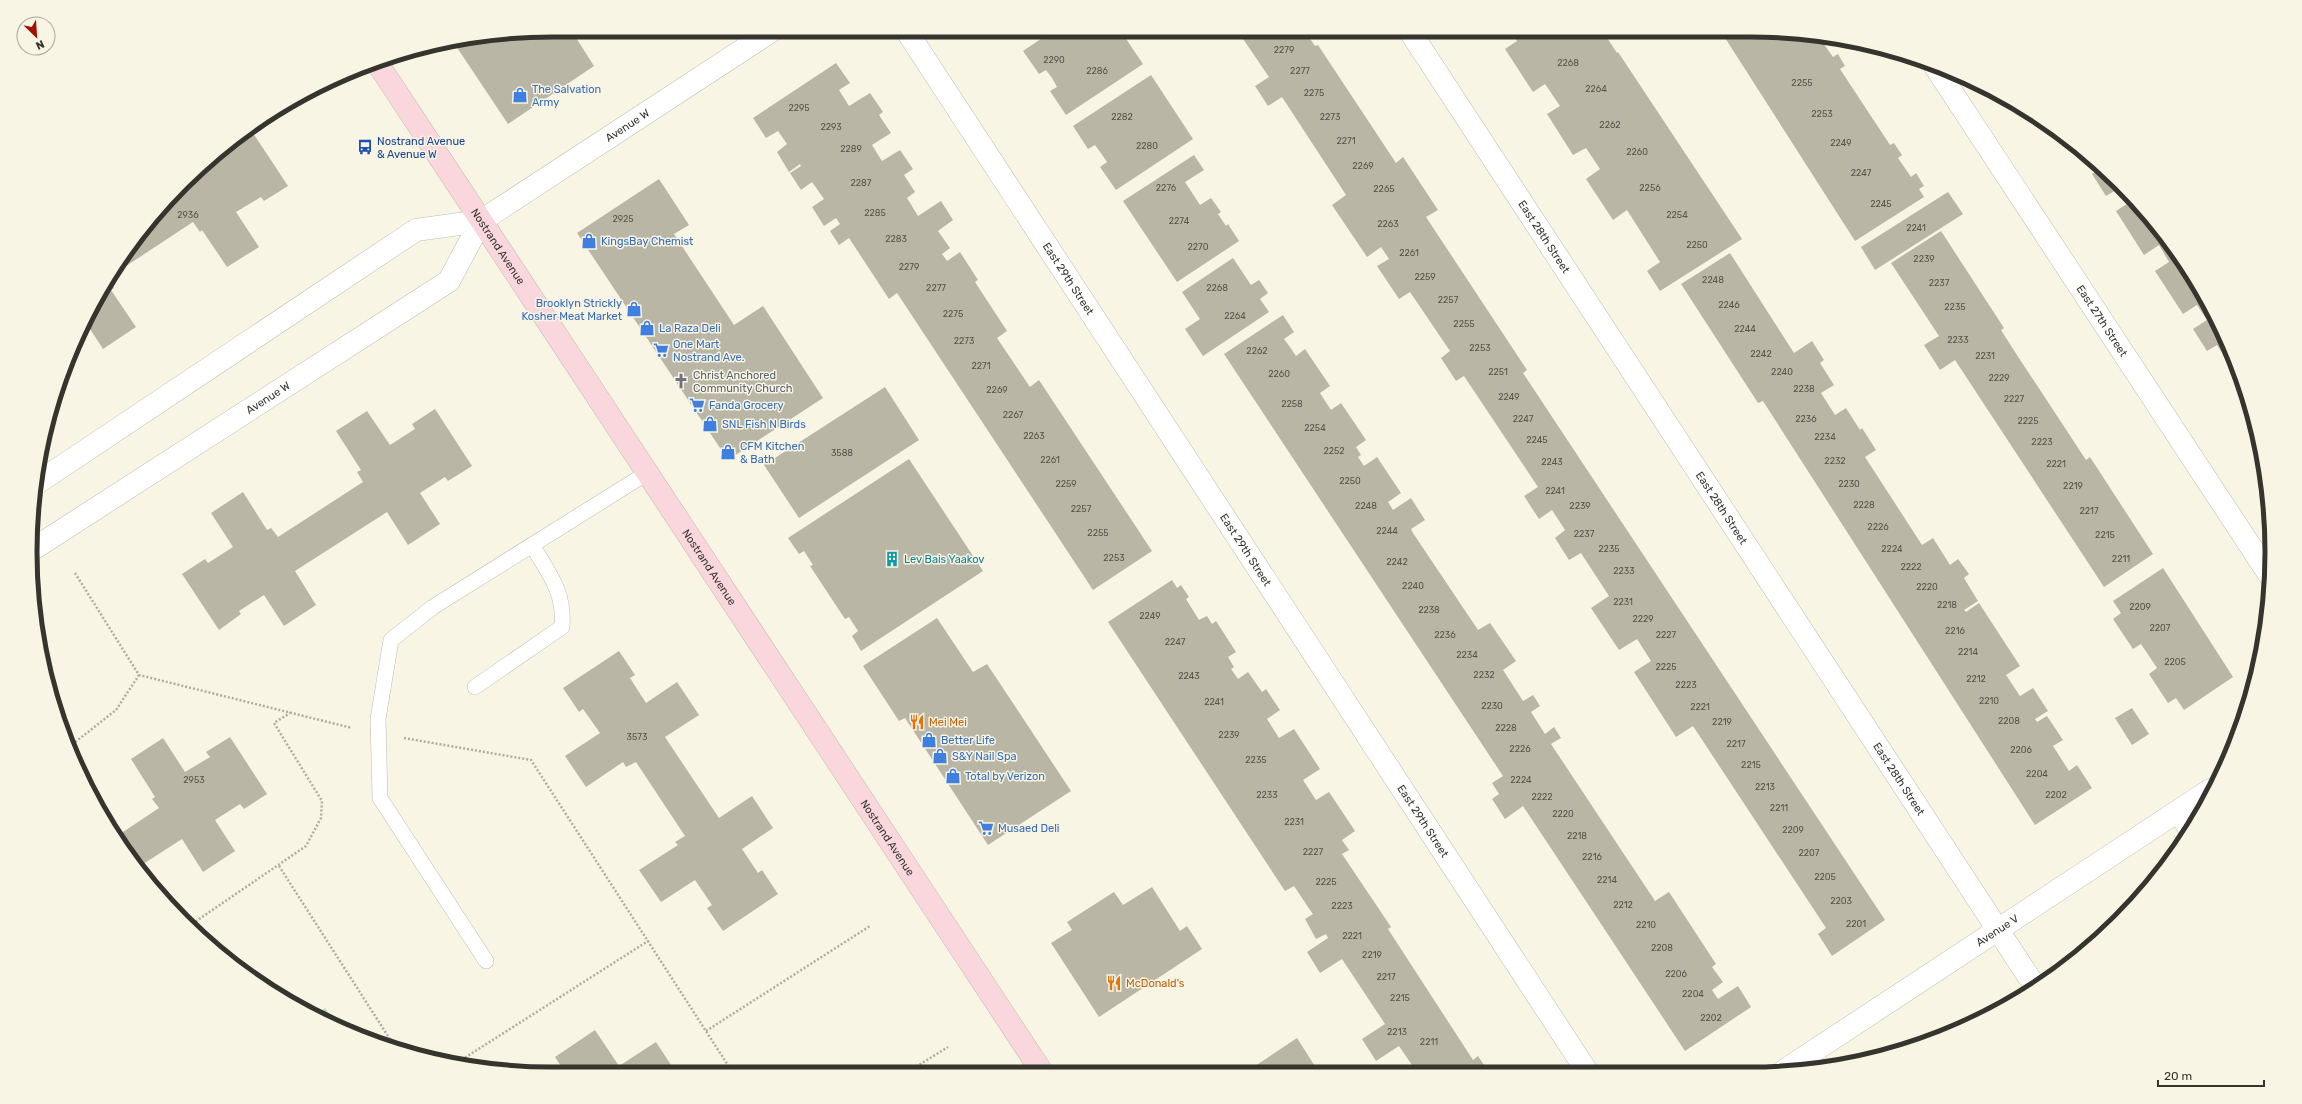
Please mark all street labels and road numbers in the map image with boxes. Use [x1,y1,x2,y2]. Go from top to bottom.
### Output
street label: Avenue W [603,107,652,145]
street label: East 28th Street [1515,198,1573,276]
street label: Nostrand Avenue [468,206,527,287]
street label: East 29th Street [1040,240,1097,318]
street label: East 27th Street [2073,283,2130,360]
street label: Avenue W [244,379,293,417]
street label: East 28th Street [1693,469,1750,547]
street label: East 29th Street [1217,511,1274,589]
street label: Nostrand Avenue [679,527,739,608]
street label: East 28th Street [1870,740,1928,819]
street label: East 29th Street [1394,783,1452,860]
street label: Nostrand Avenue [857,797,917,878]
street label: Avenue V [1974,912,2021,949]

